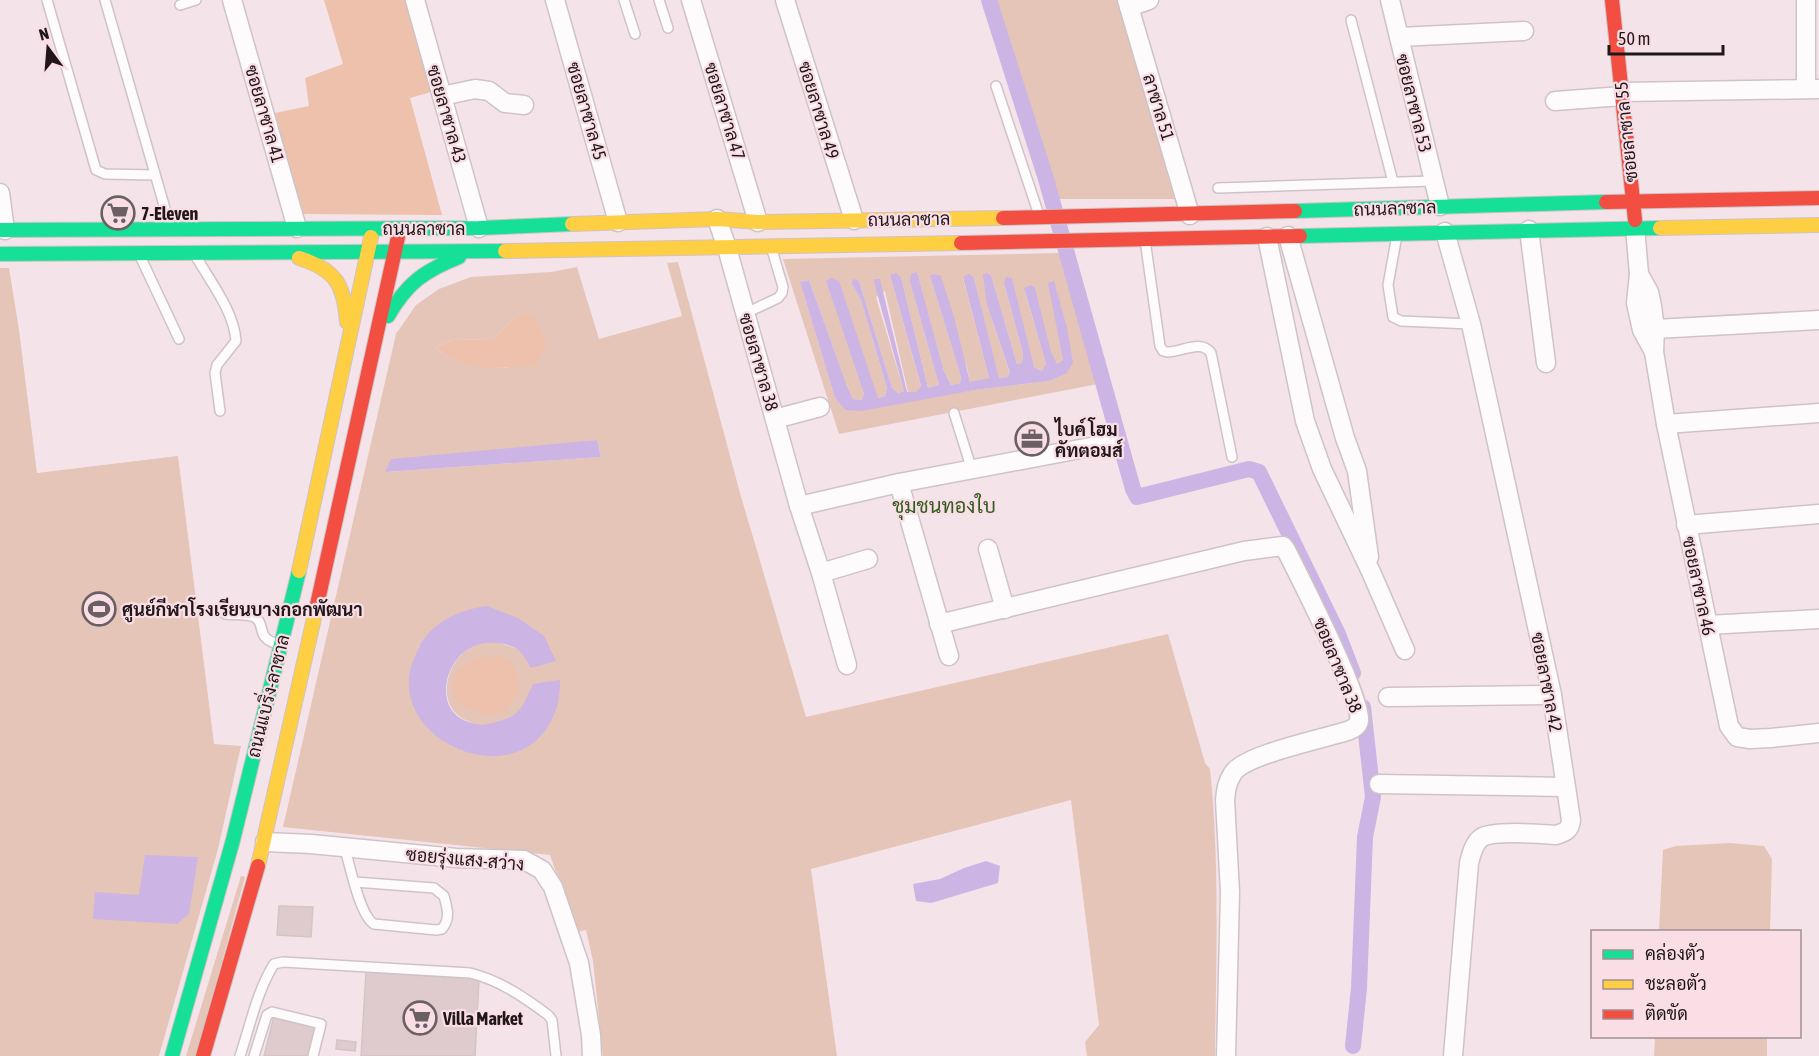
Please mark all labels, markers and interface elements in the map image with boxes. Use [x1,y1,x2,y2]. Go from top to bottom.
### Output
north arrow [18,18,78,78]
scale bar [1609,18,1723,56]
text: N [37,24,51,44]
text: 50 m [1618,28,1650,49]
street label: ซอยลาซาล 53 [1392,52,1436,154]
street label: ซอยลาซาล 49 [794,59,844,161]
street label: ซอยลาซาล 45 [563,60,611,162]
street label: ซอยลาซาล 47 [700,60,750,162]
street label: ซอยลาซาล 41 [241,63,289,165]
street label: ซอยลาซาล 43 [423,63,471,165]
street label: ลาซาล 51 [1139,71,1179,143]
street label: ซอยลาซาล 55 [1610,81,1642,183]
supermarket icon: 7-Eleven [100,195,136,231]
street label: ถนนลาซาล [1353,196,1437,220]
place label: 7-Eleven [141,203,199,224]
street label: ถนนลาซาล [867,208,951,230]
street label: ถนนลาซาล [383,218,465,239]
street label: ซอยลาซาล 38 [735,311,783,413]
place label: ไบค์ โฮม คัทตอมส์ [1053,417,1124,461]
office icon: ไบค์ โฮม คัทตอมส์ [1014,421,1050,457]
district label: ชุมชนทองใบ [892,493,996,520]
street label: ซอยลาซาล 46 [1678,535,1720,637]
sports icon: ศูนย์กีฬาโรงเรียนบางกอกพัฒนา [81,591,117,627]
place label: ศูนย์กีฬาโรงเรียนบางกอกพัฒนา [122,597,363,623]
street label: ซอยลาซาล 38 [1309,614,1367,716]
street label: ถนนแบริ่ง-ลาซาล [238,631,293,760]
street label: ซอยลาซาล 42 [1527,631,1567,733]
street label: ซอยรุ่งแสง-สว่าง [405,842,525,877]
legend [1591,930,1801,1038]
text: คล่องตัว [1645,942,1705,964]
text: ชะลอตัว [1645,973,1707,994]
supermarket icon: Villa Market [402,1000,438,1036]
text: ติดขัด [1645,1003,1688,1024]
place label: Villa Market [442,1008,524,1029]

